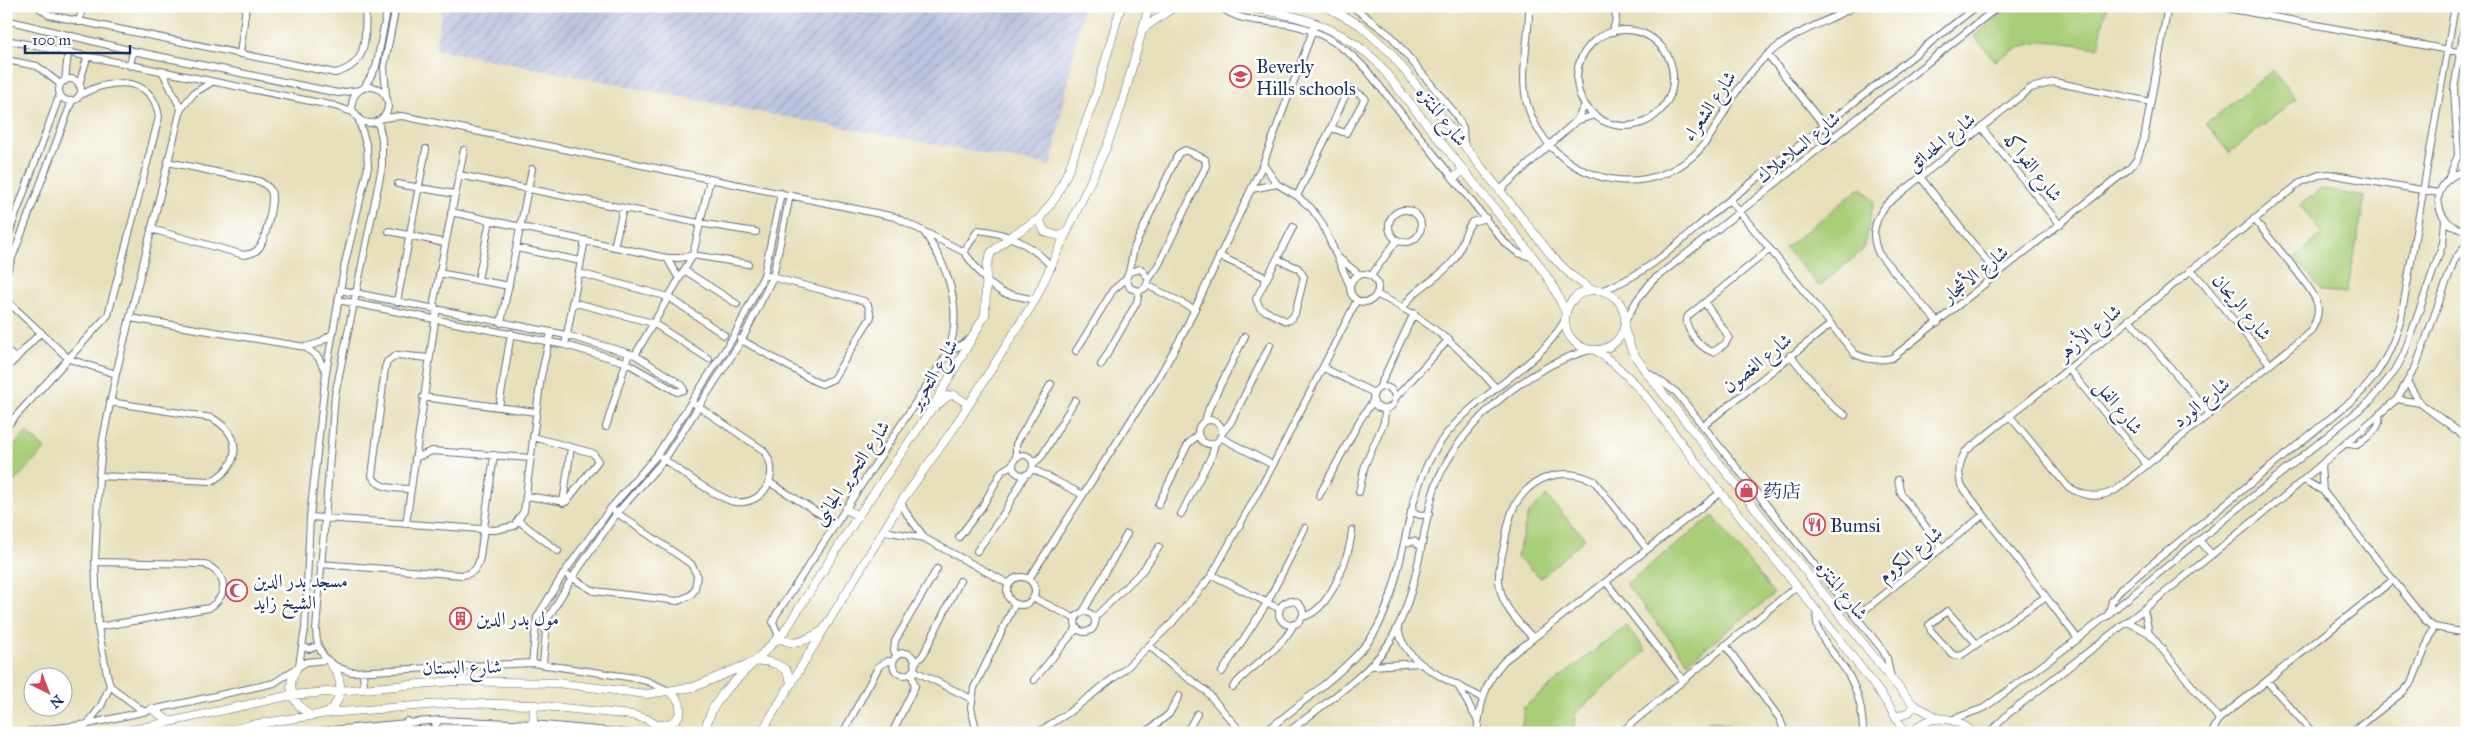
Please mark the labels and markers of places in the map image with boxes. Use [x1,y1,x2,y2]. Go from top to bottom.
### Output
place label: Beverly Hills schools [1256,55,1356,100]
school or university icon: Beverly Hills schools [1228,65,1252,89]
shop icon: 药店 [1735,479,1759,503]
place label: 药店 [1763,480,1801,503]
restaurant icon: Bumsi [1802,513,1826,537]
place label: Bumsi [1830,514,1881,537]
place label: مسجد بدر الدين الشيخ زايد [253,569,348,620]
mosque icon: مسجد بدر الدين الشيخ زايد [225,579,249,603]
building icon: مول بدر الدين [448,606,472,630]
place label: مول بدر الدين [476,607,559,631]

